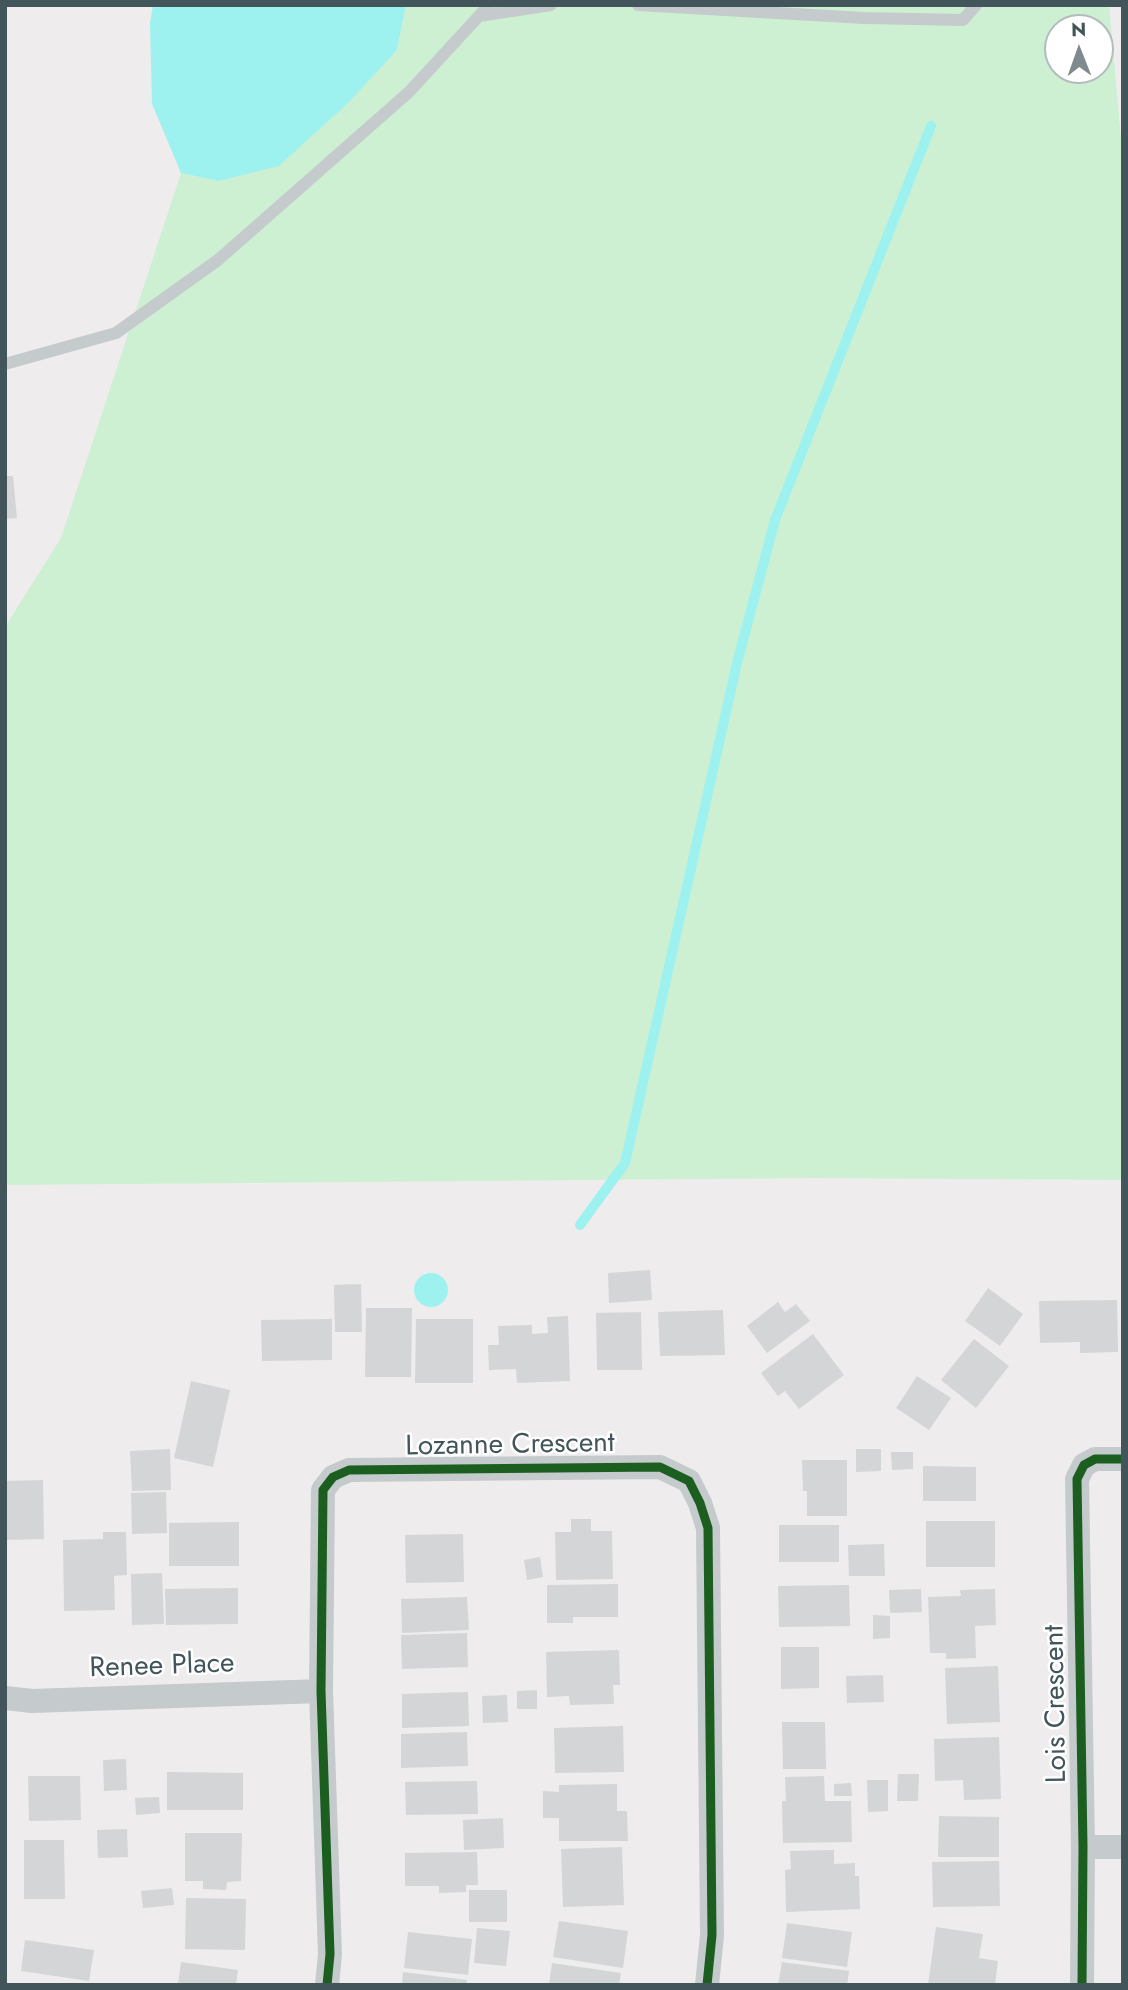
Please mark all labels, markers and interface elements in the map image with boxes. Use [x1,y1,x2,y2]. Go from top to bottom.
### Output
north arrow [1044,14,1114,84]
text: N [1071,16,1086,43]
street label: Lozanne Crescent [405,1427,615,1465]
street label: Lois Crescent [1039,1625,1075,1783]
street label: Renee Place [89,1648,235,1686]

